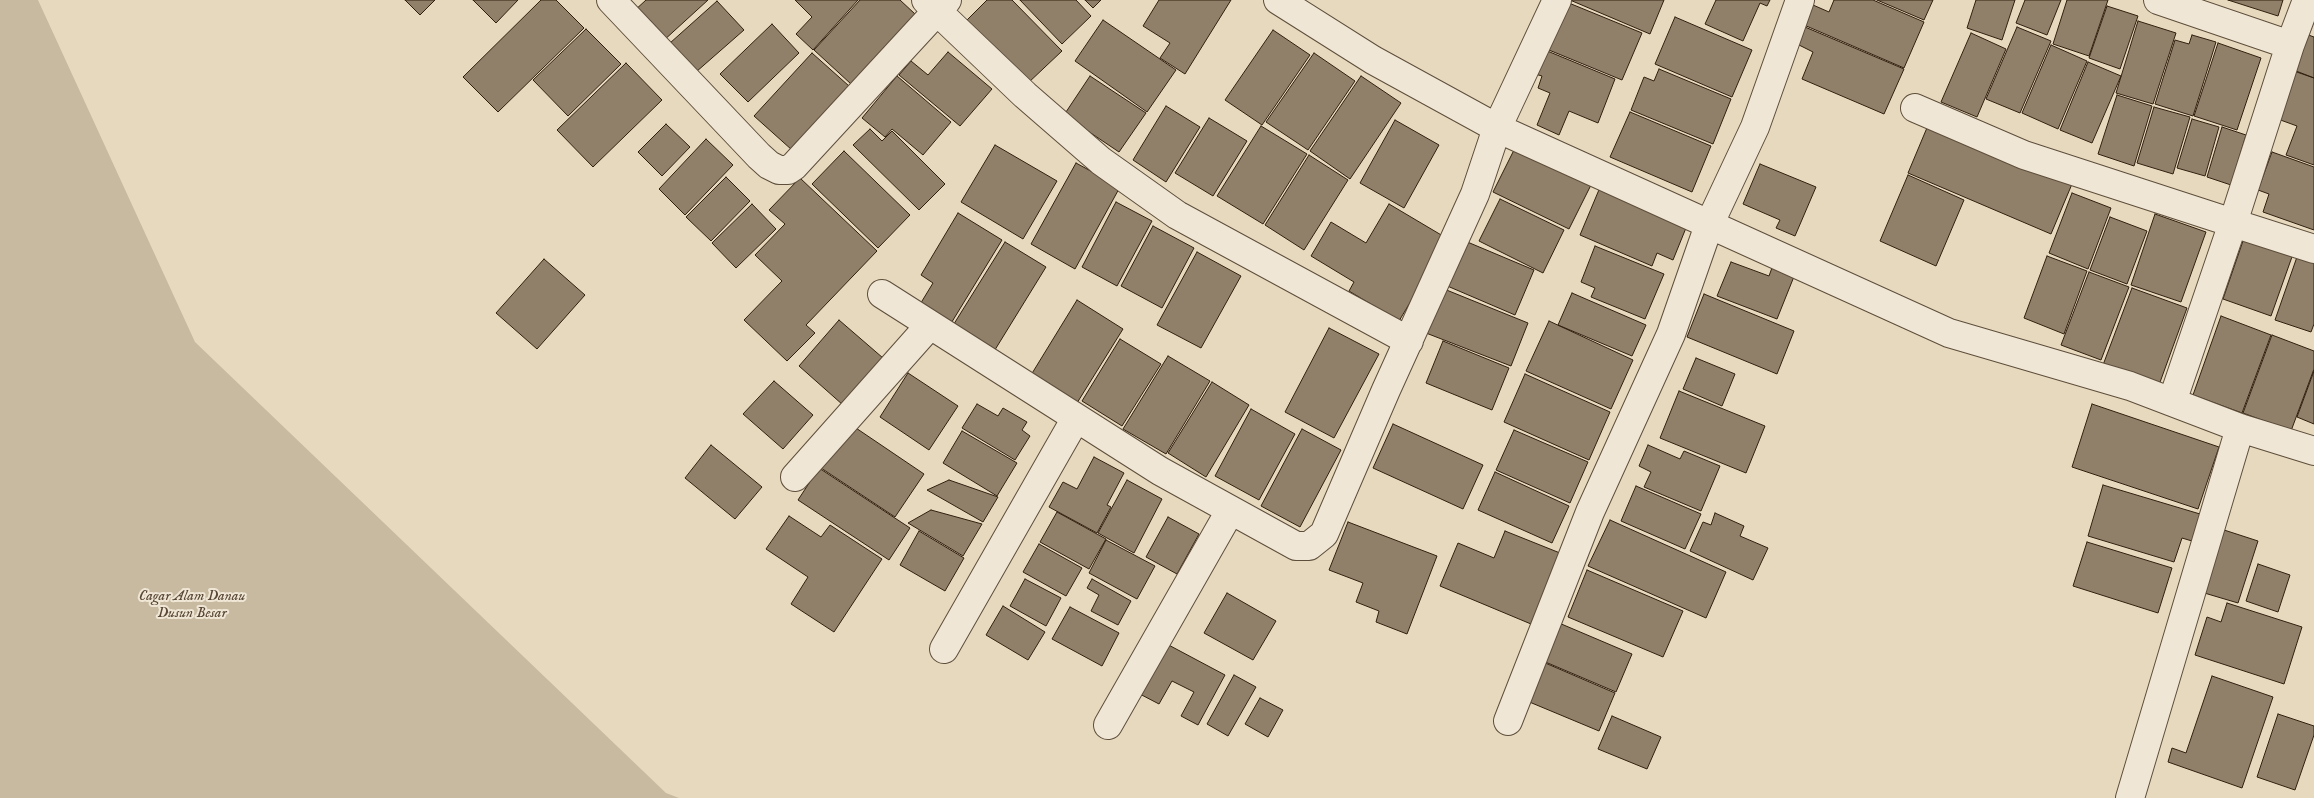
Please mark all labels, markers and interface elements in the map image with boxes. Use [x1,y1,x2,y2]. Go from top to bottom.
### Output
park label: Cagar Alam Danau Dusun Besar [139,588,245,623]

